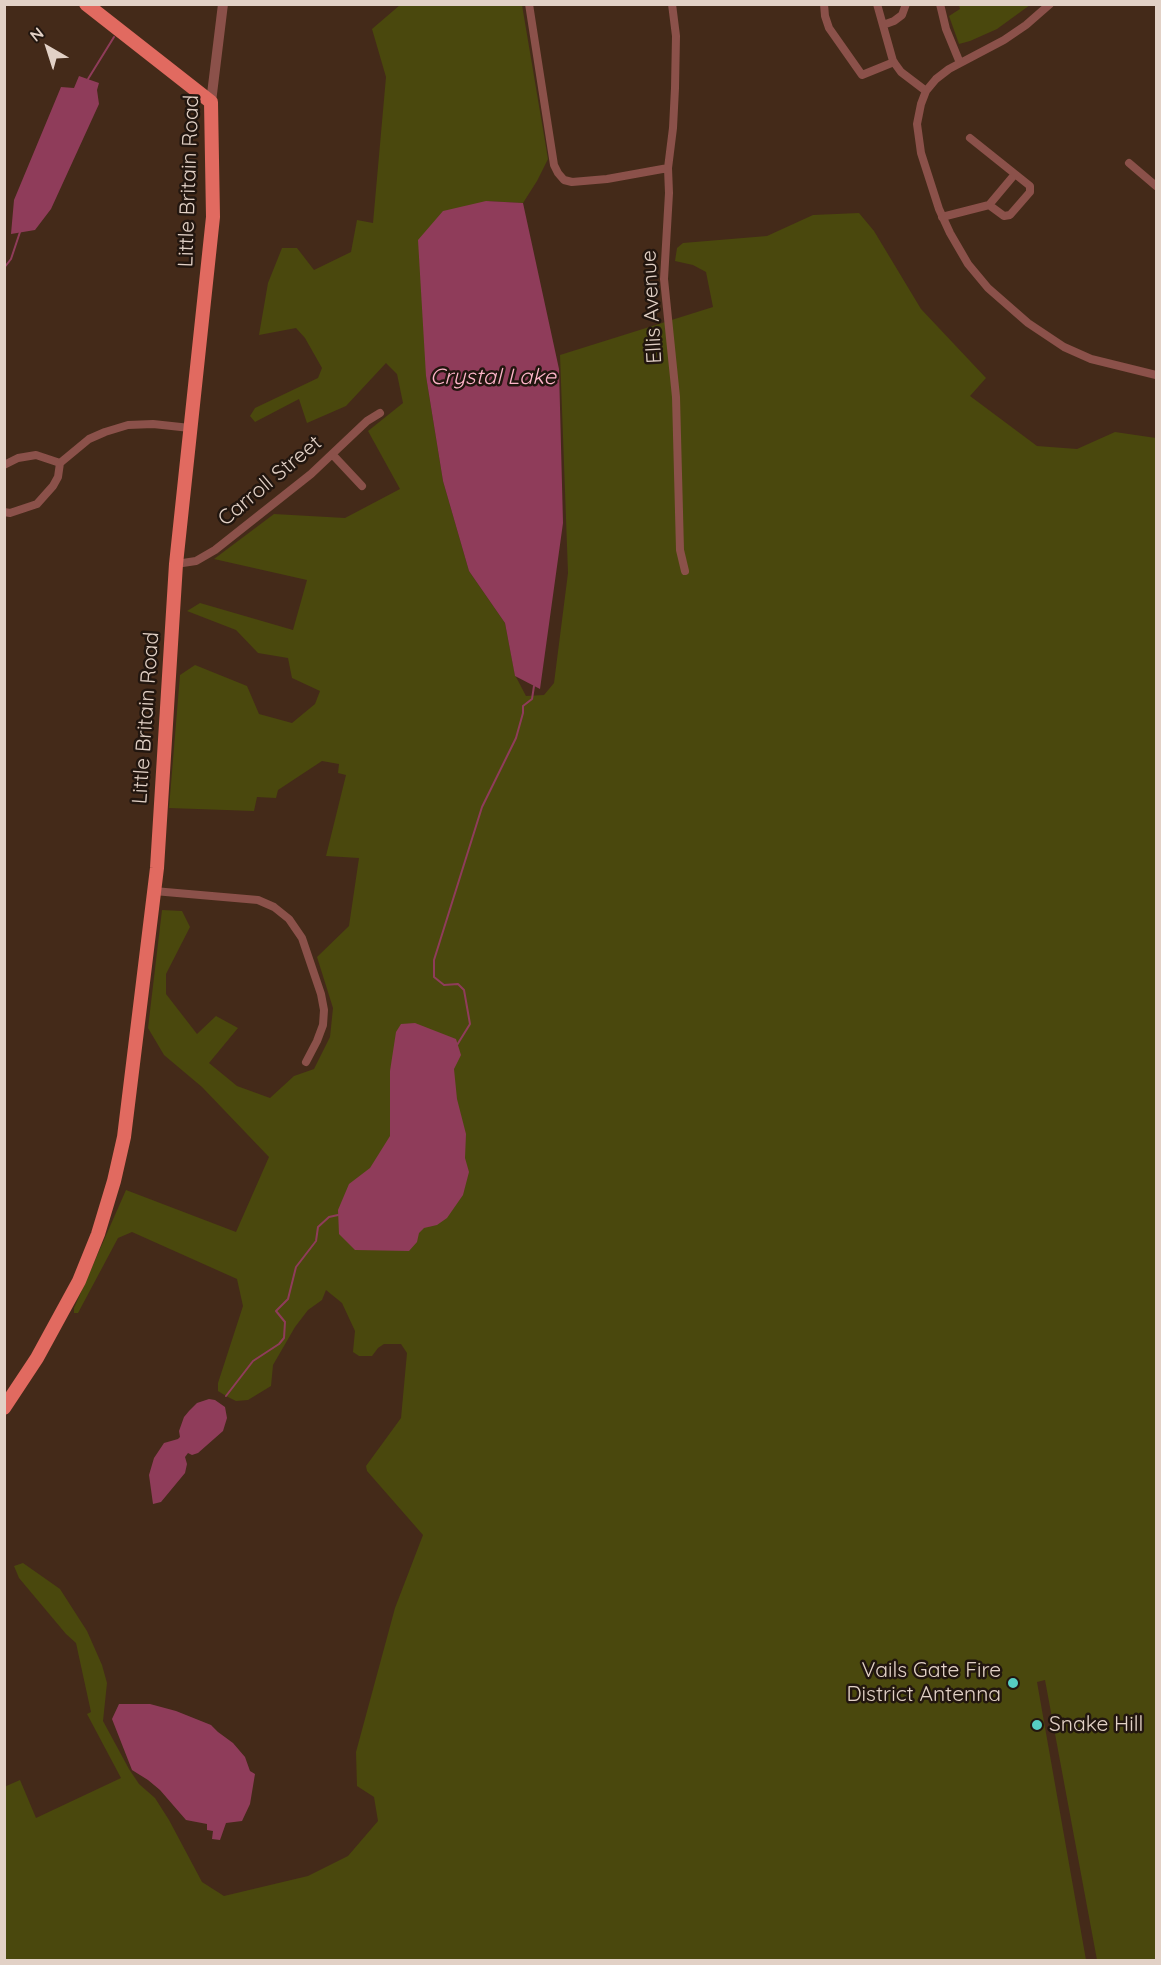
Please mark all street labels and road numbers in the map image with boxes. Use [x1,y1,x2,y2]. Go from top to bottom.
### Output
street label: Little Britain Road [173,94,205,268]
street label: Ellis Avenue [636,250,668,364]
street label: Carroll Street [213,430,327,532]
street label: Little Britain Road [127,631,165,805]

